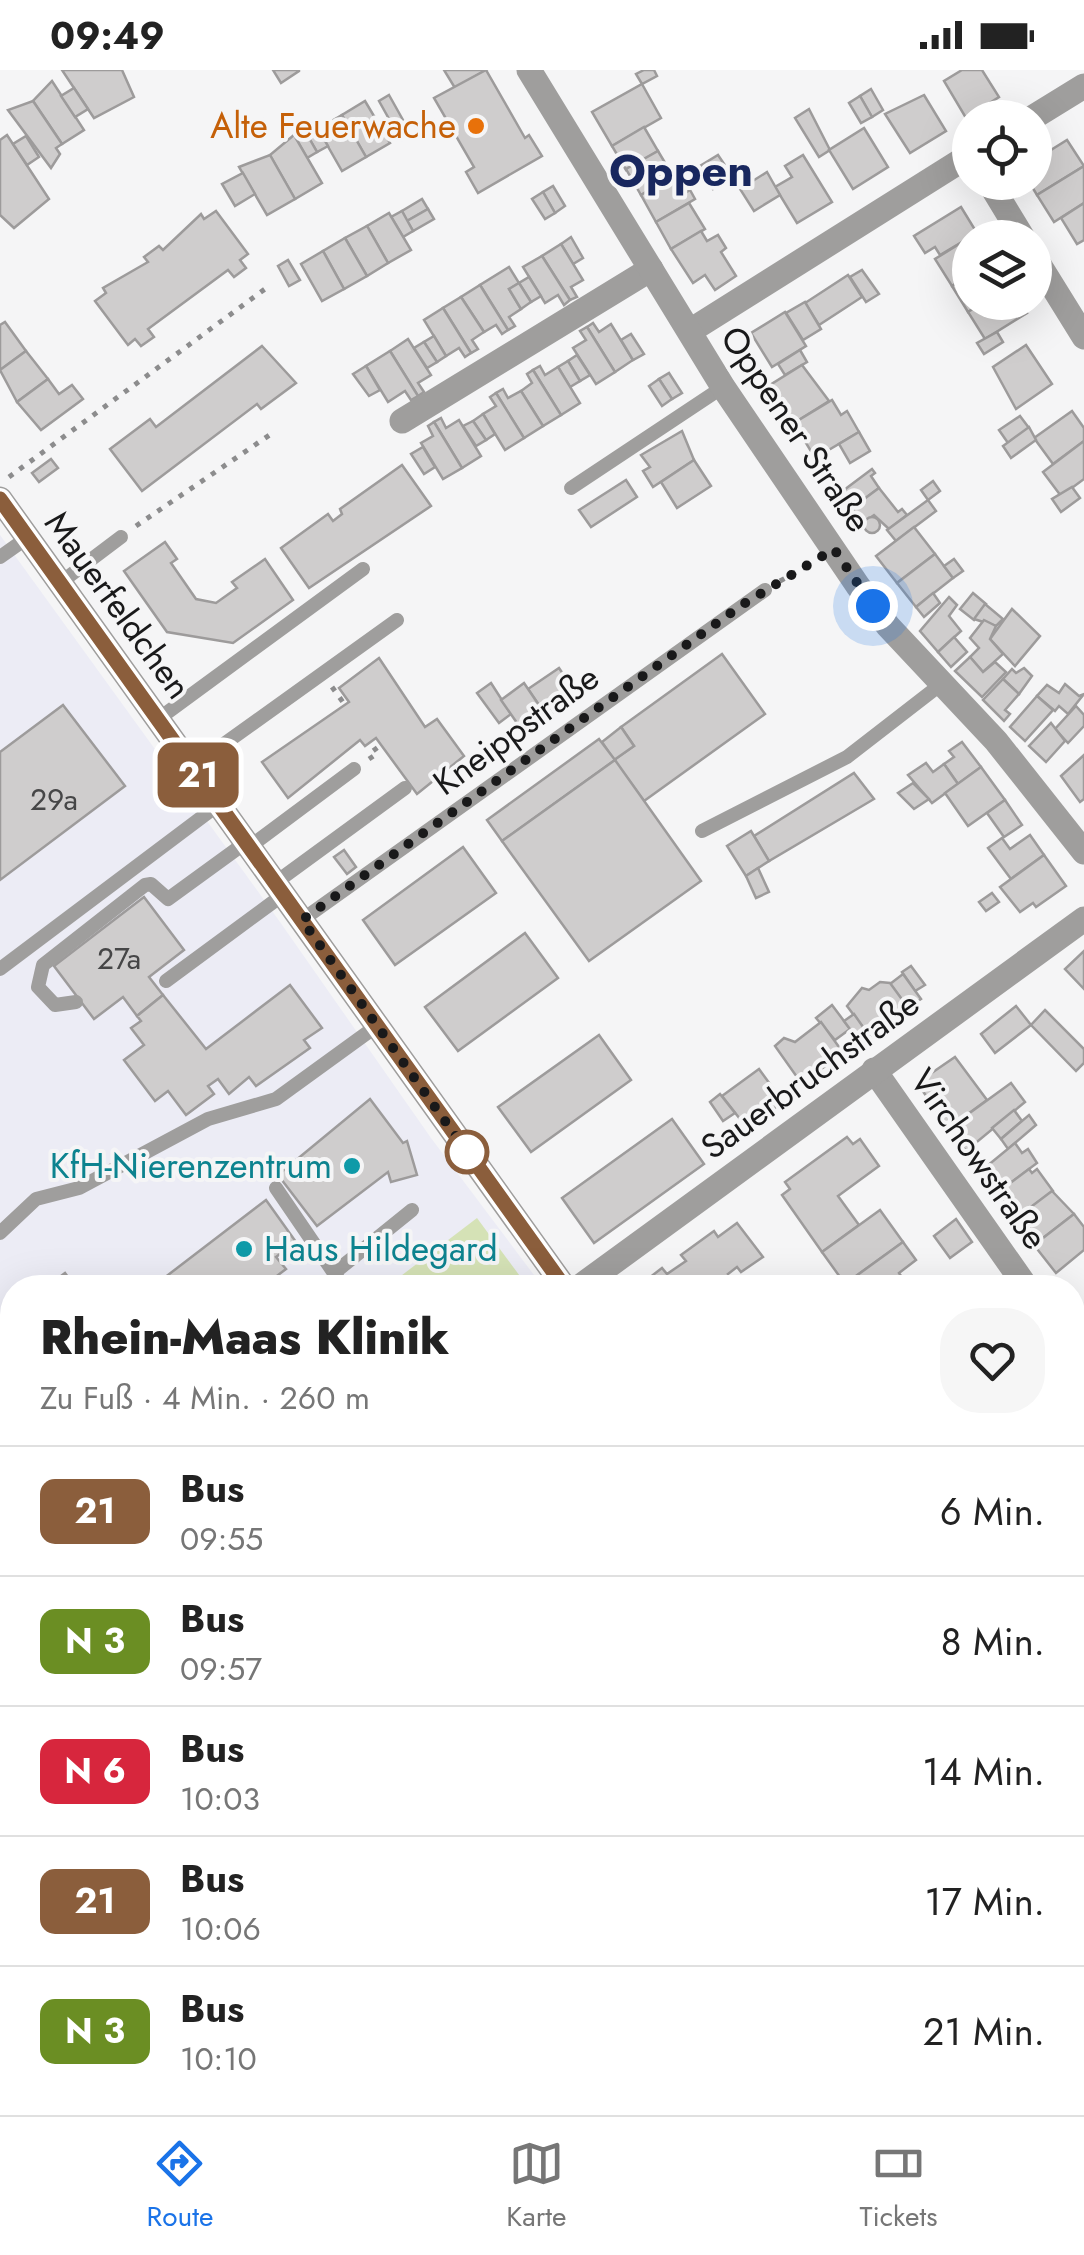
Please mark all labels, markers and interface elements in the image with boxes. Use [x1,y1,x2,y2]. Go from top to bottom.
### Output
text: 09:49 [50,8,165,63]
map controls [952,100,1052,320]
button: locate [952,100,1052,200]
place label: Alte Feuerwache [210,101,456,151]
marker: Alte Feuerwache [465,115,487,137]
district label: Oppen [609,138,753,203]
button: layers [952,220,1052,320]
street label: Oppener Straße [709,316,883,542]
street label: Mauerfeldchen [33,501,203,709]
your location [848,581,898,631]
street label: Kneippstraße [423,653,609,807]
line badge: 21 [153,742,243,808]
text: 21 [178,750,218,800]
house number: 29a [30,778,78,821]
house number: 27a [97,937,141,980]
street label: Sauerbruchstraße [691,979,929,1171]
street label: Virchowstraße [898,1059,1060,1259]
unlabelled marker [446,1131,488,1173]
place label: KfH-Nierenzentrum [50,1141,332,1191]
marker: KfH-Nierenzentrum [341,1155,363,1177]
place label: Haus Hildegard [264,1224,498,1274]
marker: Haus Hildegard [233,1238,255,1260]
text: Rhein-Maas Klinik [40,1303,450,1372]
button: heart [940,1308,1045,1413]
text: Zu Fuß · 4 Min. · 260 m [40,1375,370,1421]
text: Bus [180,1461,244,1516]
text: 6 Min. [940,1484,1045,1539]
text: 21 [75,1486,115,1536]
text: 09:55 [180,1516,263,1562]
text: Bus [180,1591,244,1646]
text: 8 Min. [941,1614,1045,1669]
text: N 3 [65,1616,125,1666]
text: 09:57 [180,1646,262,1692]
text: Bus [180,1721,244,1776]
text: 14 Min. [922,1744,1045,1799]
text: N 6 [64,1746,126,1796]
text: 10:03 [180,1776,260,1822]
text: Bus [180,1851,244,1906]
text: 17 Min. [925,1874,1045,1929]
text: 21 [75,1876,115,1926]
text: 10:06 [180,1906,261,1952]
text: Bus [180,1981,244,2036]
text: 21 Min. [923,2004,1045,2059]
text: N 3 [65,2006,125,2056]
text: 10:10 [180,2036,257,2082]
tab: Route [147,2136,213,2237]
tab: Karte [506,2136,566,2237]
tab: Tickets [859,2136,937,2237]

